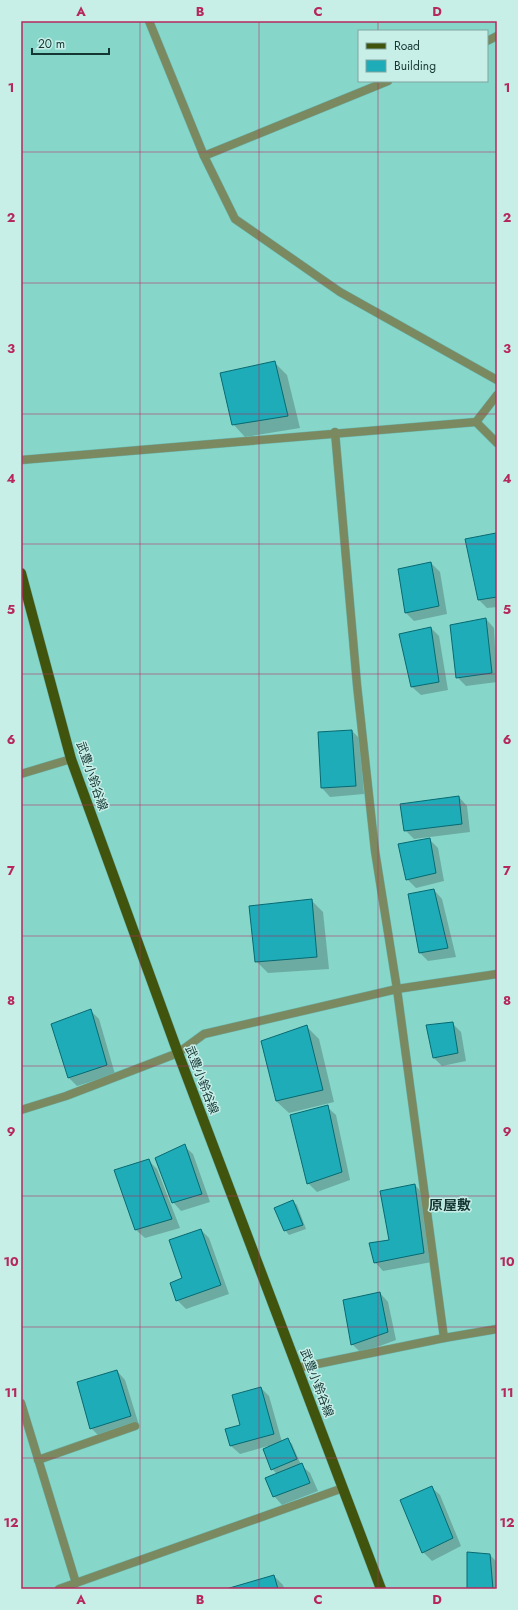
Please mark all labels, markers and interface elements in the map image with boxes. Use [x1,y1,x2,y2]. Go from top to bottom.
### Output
text: A [75,2,86,21]
text: B [196,2,205,21]
text: C [313,2,323,21]
text: D [432,2,442,21]
scale bar [32,30,109,56]
legend [358,30,488,82]
text: 20 m [38,35,65,53]
text: Road [394,37,420,55]
text: Building [394,57,436,75]
text: 1 [8,78,14,97]
text: 1 [504,78,510,97]
text: 2 [7,208,15,227]
text: 2 [503,208,511,227]
text: 3 [7,339,15,358]
text: 3 [503,339,511,358]
text: 4 [6,469,16,488]
text: 4 [502,469,512,488]
text: 5 [7,600,15,619]
text: 5 [503,600,511,619]
text: 6 [7,730,16,749]
text: 6 [503,730,512,749]
street label: 武豊小鈴谷線 [72,739,112,813]
text: 7 [7,861,15,880]
text: 7 [503,861,511,880]
text: 8 [7,991,15,1010]
text: 8 [503,991,511,1010]
street label: 武豊小鈴谷線 [181,1043,223,1117]
text: 9 [7,1122,16,1141]
text: 9 [503,1122,512,1141]
district label: 原屋敷 [429,1195,471,1215]
text: 10 [3,1252,19,1271]
text: 10 [499,1252,515,1271]
street label: 武豊小鈴谷線 [296,1346,338,1420]
text: 11 [4,1383,18,1402]
text: 11 [500,1383,514,1402]
text: 12 [3,1513,19,1532]
text: 12 [499,1513,515,1532]
text: A [75,1590,86,1609]
text: B [196,1590,205,1609]
text: C [313,1590,323,1609]
text: D [432,1590,442,1609]

